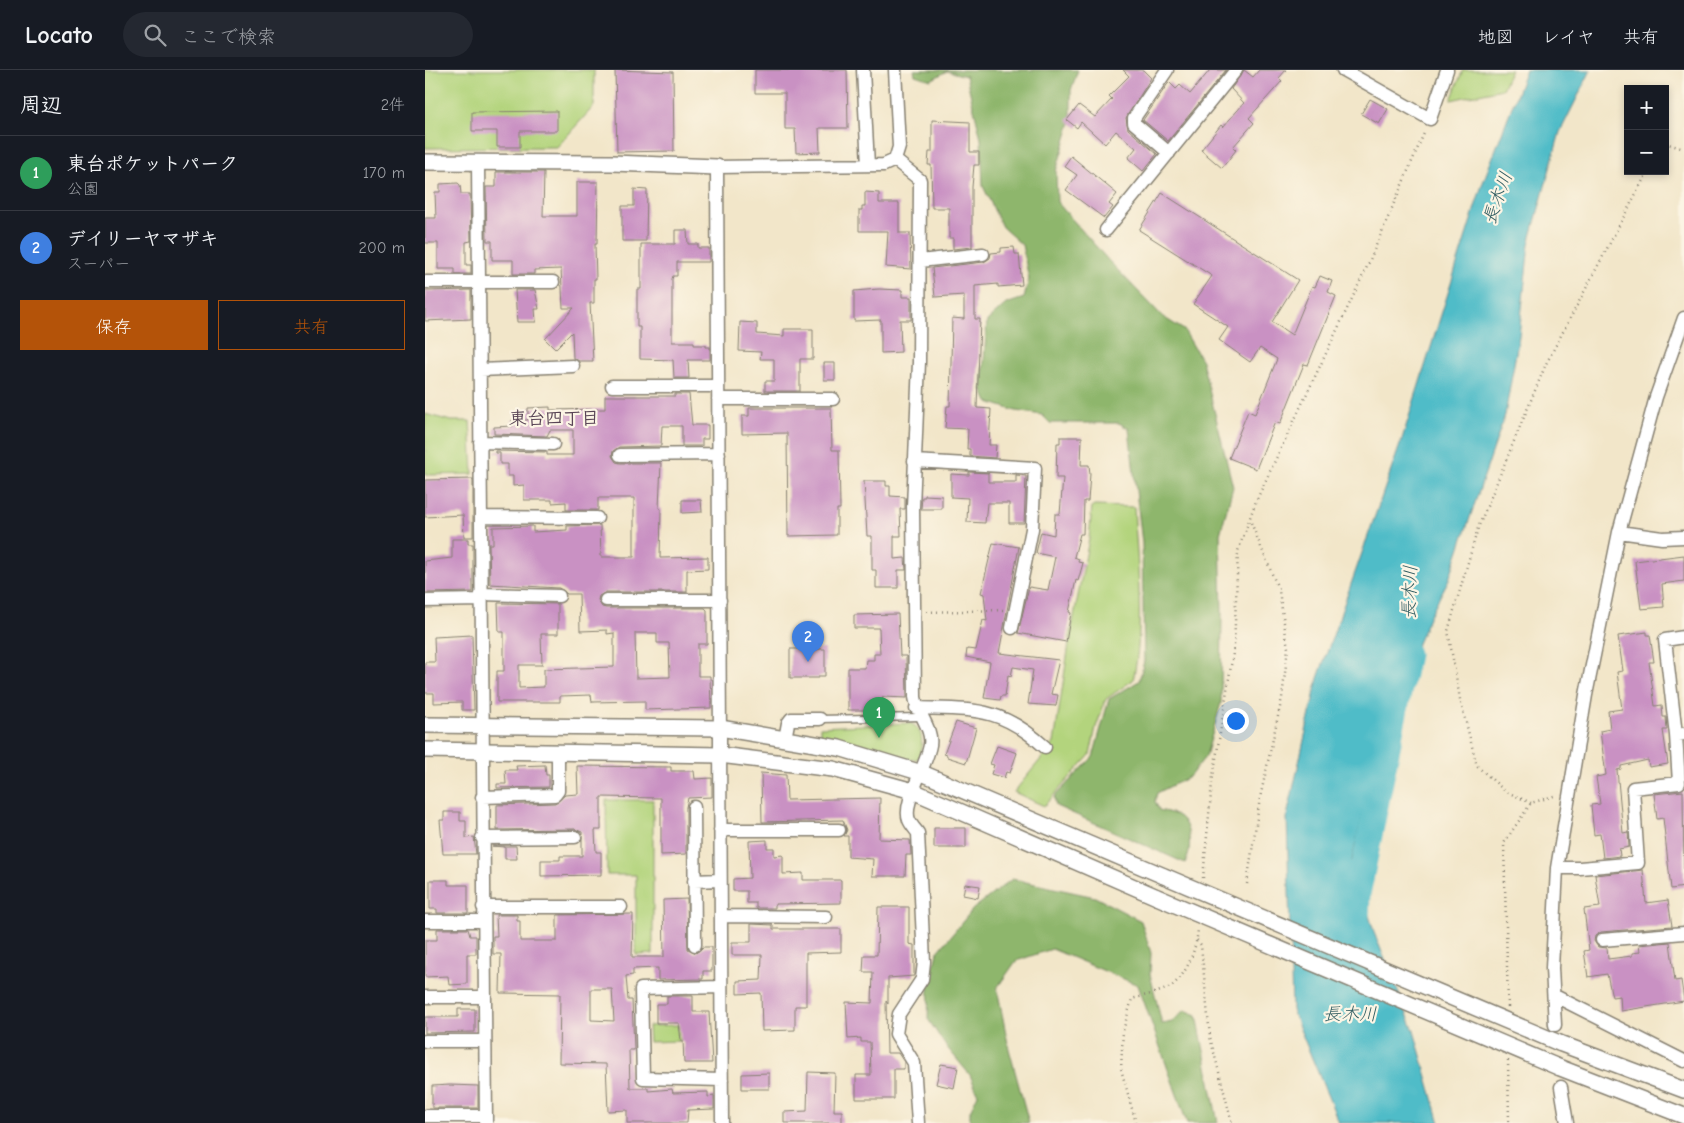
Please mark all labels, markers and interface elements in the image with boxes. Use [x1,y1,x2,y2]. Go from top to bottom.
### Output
search box [123,12,473,57]
text: Locato [25,21,93,49]
icon: search [141,21,169,49]
text: ここで検索 [181,26,276,48]
text: 地図 [1478,27,1514,48]
text: レイヤ [1542,27,1595,48]
text: 共有 [1623,27,1659,48]
map controls [1624,85,1669,175]
button: + [1624,85,1669,130]
text: 周辺 [20,93,62,117]
text: 2件 [381,96,405,114]
button: − [1624,130,1669,175]
text: 東台ポケットパーク [67,153,238,175]
text: 1 [33,164,39,182]
text: 170 m [363,164,405,182]
water label: 長木川 [1479,169,1517,227]
text: 公園 [67,180,99,198]
text: デイリーヤマザキ [67,228,219,250]
text: 2 [32,239,40,257]
text: 200 m [359,239,405,257]
text: スーパー [67,255,130,273]
button: 保存 [20,300,208,350]
button: 共有 [218,300,405,350]
district label: 東台四丁目 [509,408,599,429]
water label: 長木川 [1399,565,1421,619]
pin: 2 [792,621,824,662]
pin: 1 [863,697,895,738]
your location [1223,708,1249,734]
water label: 長木川 [1323,1004,1377,1025]

